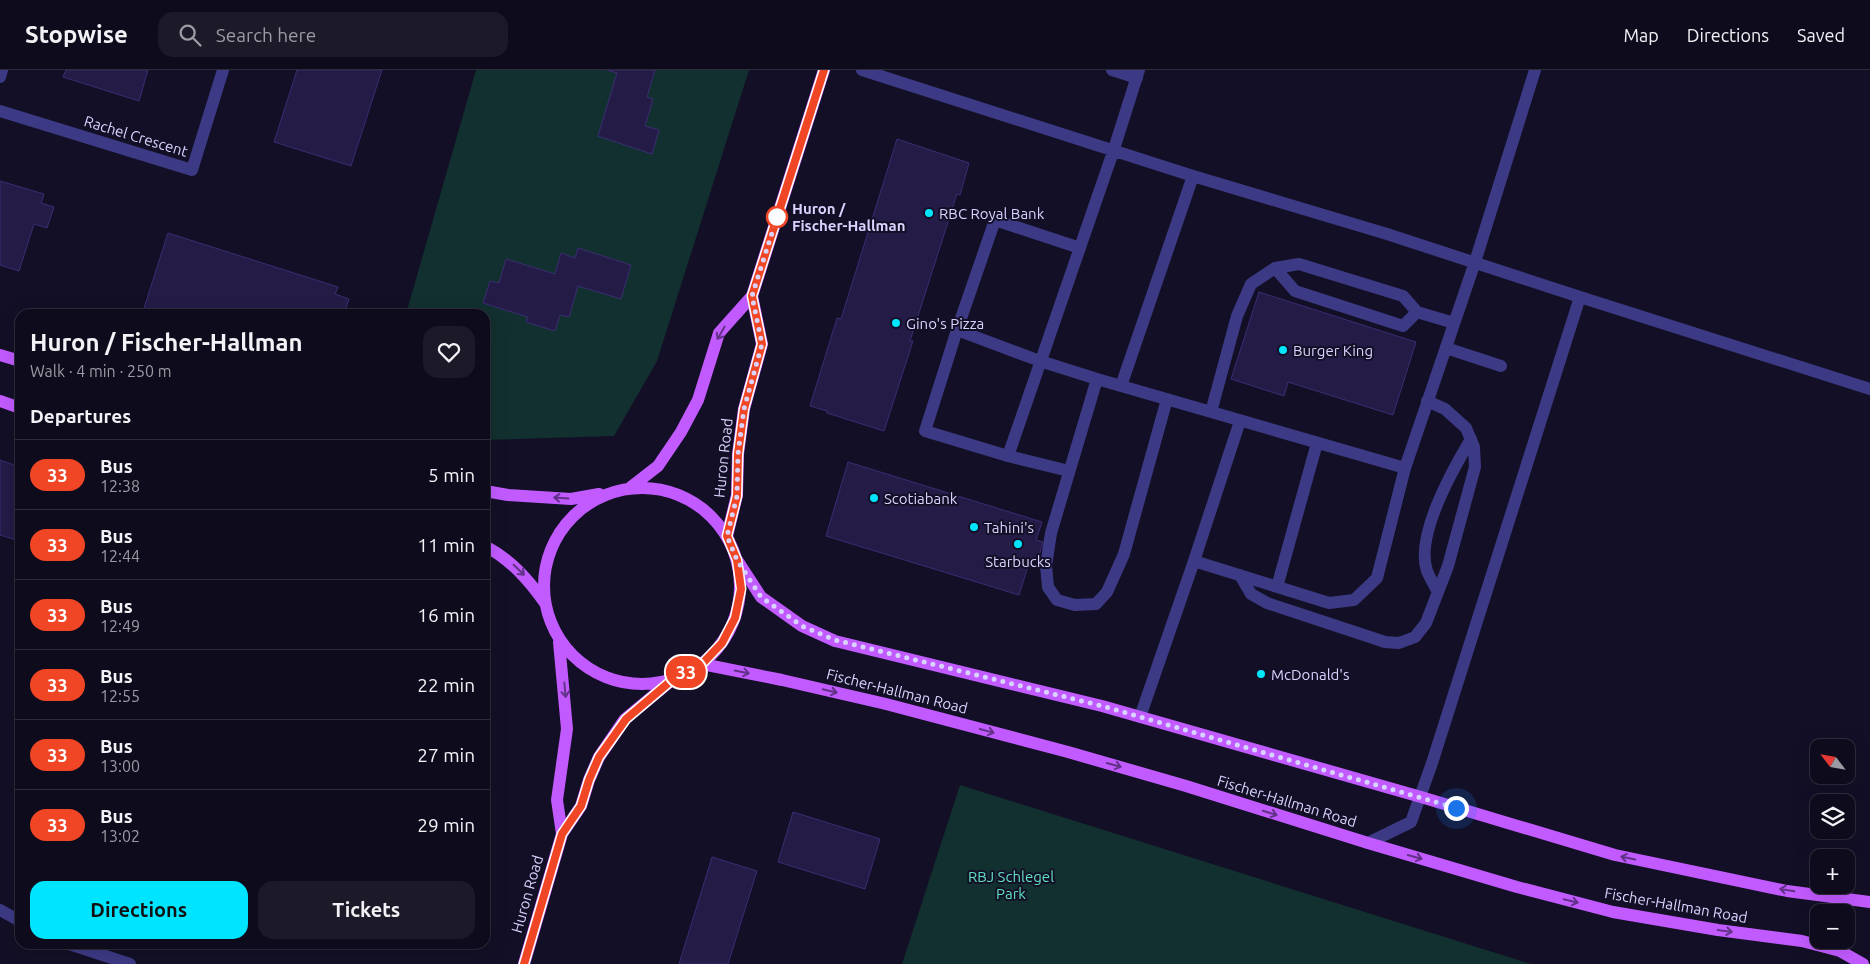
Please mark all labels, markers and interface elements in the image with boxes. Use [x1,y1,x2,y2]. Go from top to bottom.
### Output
search box [158,12,508,57]
text: Stopwise [25,21,128,48]
icon: search [176,21,204,49]
text: Search here [216,24,316,46]
text: Map [1623,25,1659,45]
text: Directions [1687,25,1769,45]
text: Saved [1797,25,1845,45]
street label: Rachel Crescent [82,112,190,160]
place label: Huron / Fischer-Hallman [792,200,905,234]
place label: RBC Royal Bank [939,205,1045,222]
marker: Huron / Fischer-Hallman [766,206,788,228]
marker: RBC Royal Bank [923,207,935,219]
place label: Gino's Pizza [906,315,984,332]
marker: Gino's Pizza [890,317,902,329]
button: heart [423,326,475,378]
one-way arrow [716,326,726,340]
text: Huron / Fischer-Hallman [30,329,303,356]
place label: Burger King [1293,342,1373,359]
marker: Burger King [1277,344,1289,356]
text: Walk · 4 min · 250 m [30,362,172,380]
text: Departures [30,405,131,427]
street label: Huron Road [710,417,736,499]
text: Bus [100,455,133,477]
text: 5 min [428,464,475,486]
text: 33 [47,465,68,485]
text: 12:38 [100,477,140,495]
place label: Scotiabank [884,490,958,507]
marker: Scotiabank [868,492,880,504]
one-way arrow [553,494,569,503]
place label: Tahini's [984,519,1034,536]
marker: Tahini's [968,521,980,533]
text: Bus [100,525,133,547]
text: 11 min [417,534,475,556]
text: 33 [47,535,68,555]
marker: Starbucks [1012,538,1024,550]
text: 12:44 [100,547,140,565]
place label: Starbucks [985,553,1051,570]
one-way arrow [513,564,525,576]
text: Bus [100,595,133,617]
text: 16 min [417,604,475,626]
text: 33 [47,605,68,625]
text: 12:49 [100,617,140,635]
line badge: 33 [664,656,708,688]
text: 33 [676,662,696,682]
text: Bus [100,665,133,687]
street label: Fischer-Hallman Road [825,665,969,717]
place label: McDonald's [1271,666,1349,683]
one-way arrow [734,668,750,677]
marker: McDonald's [1255,668,1267,680]
text: 22 min [417,674,475,696]
text: 33 [47,675,68,695]
one-way arrow [560,682,569,698]
text: 12:55 [100,687,140,705]
one-way arrow [821,687,837,696]
one-way arrow [979,727,995,736]
text: Bus [100,735,133,757]
north arrow [1810,739,1855,784]
map controls [1810,739,1855,949]
text: 27 min [417,744,475,766]
text: 33 [47,745,68,765]
text: 13:00 [100,757,140,775]
one-way arrow [1106,761,1122,771]
street label: Fischer-Hallman Road [1215,772,1359,830]
button: layers [1810,794,1855,839]
your location [1444,796,1469,821]
text: Bus [100,805,133,827]
one-way arrow [1262,808,1278,818]
text: 29 min [417,814,475,836]
text: 33 [47,815,68,835]
text: 13:02 [100,827,140,845]
button: + [1810,849,1855,894]
one-way arrow [1620,852,1636,862]
street label: Huron Road [508,853,546,935]
one-way arrow [1406,853,1422,863]
park label: RBJ Schlegel Park [968,868,1054,902]
button: Directions [30,881,248,939]
button: Tickets [258,881,475,939]
street label: Fischer-Hallman Road [1603,884,1749,926]
one-way arrow [1779,885,1795,895]
one-way arrow [1563,897,1579,906]
button: − [1810,904,1855,949]
one-way arrow [1717,926,1733,936]

